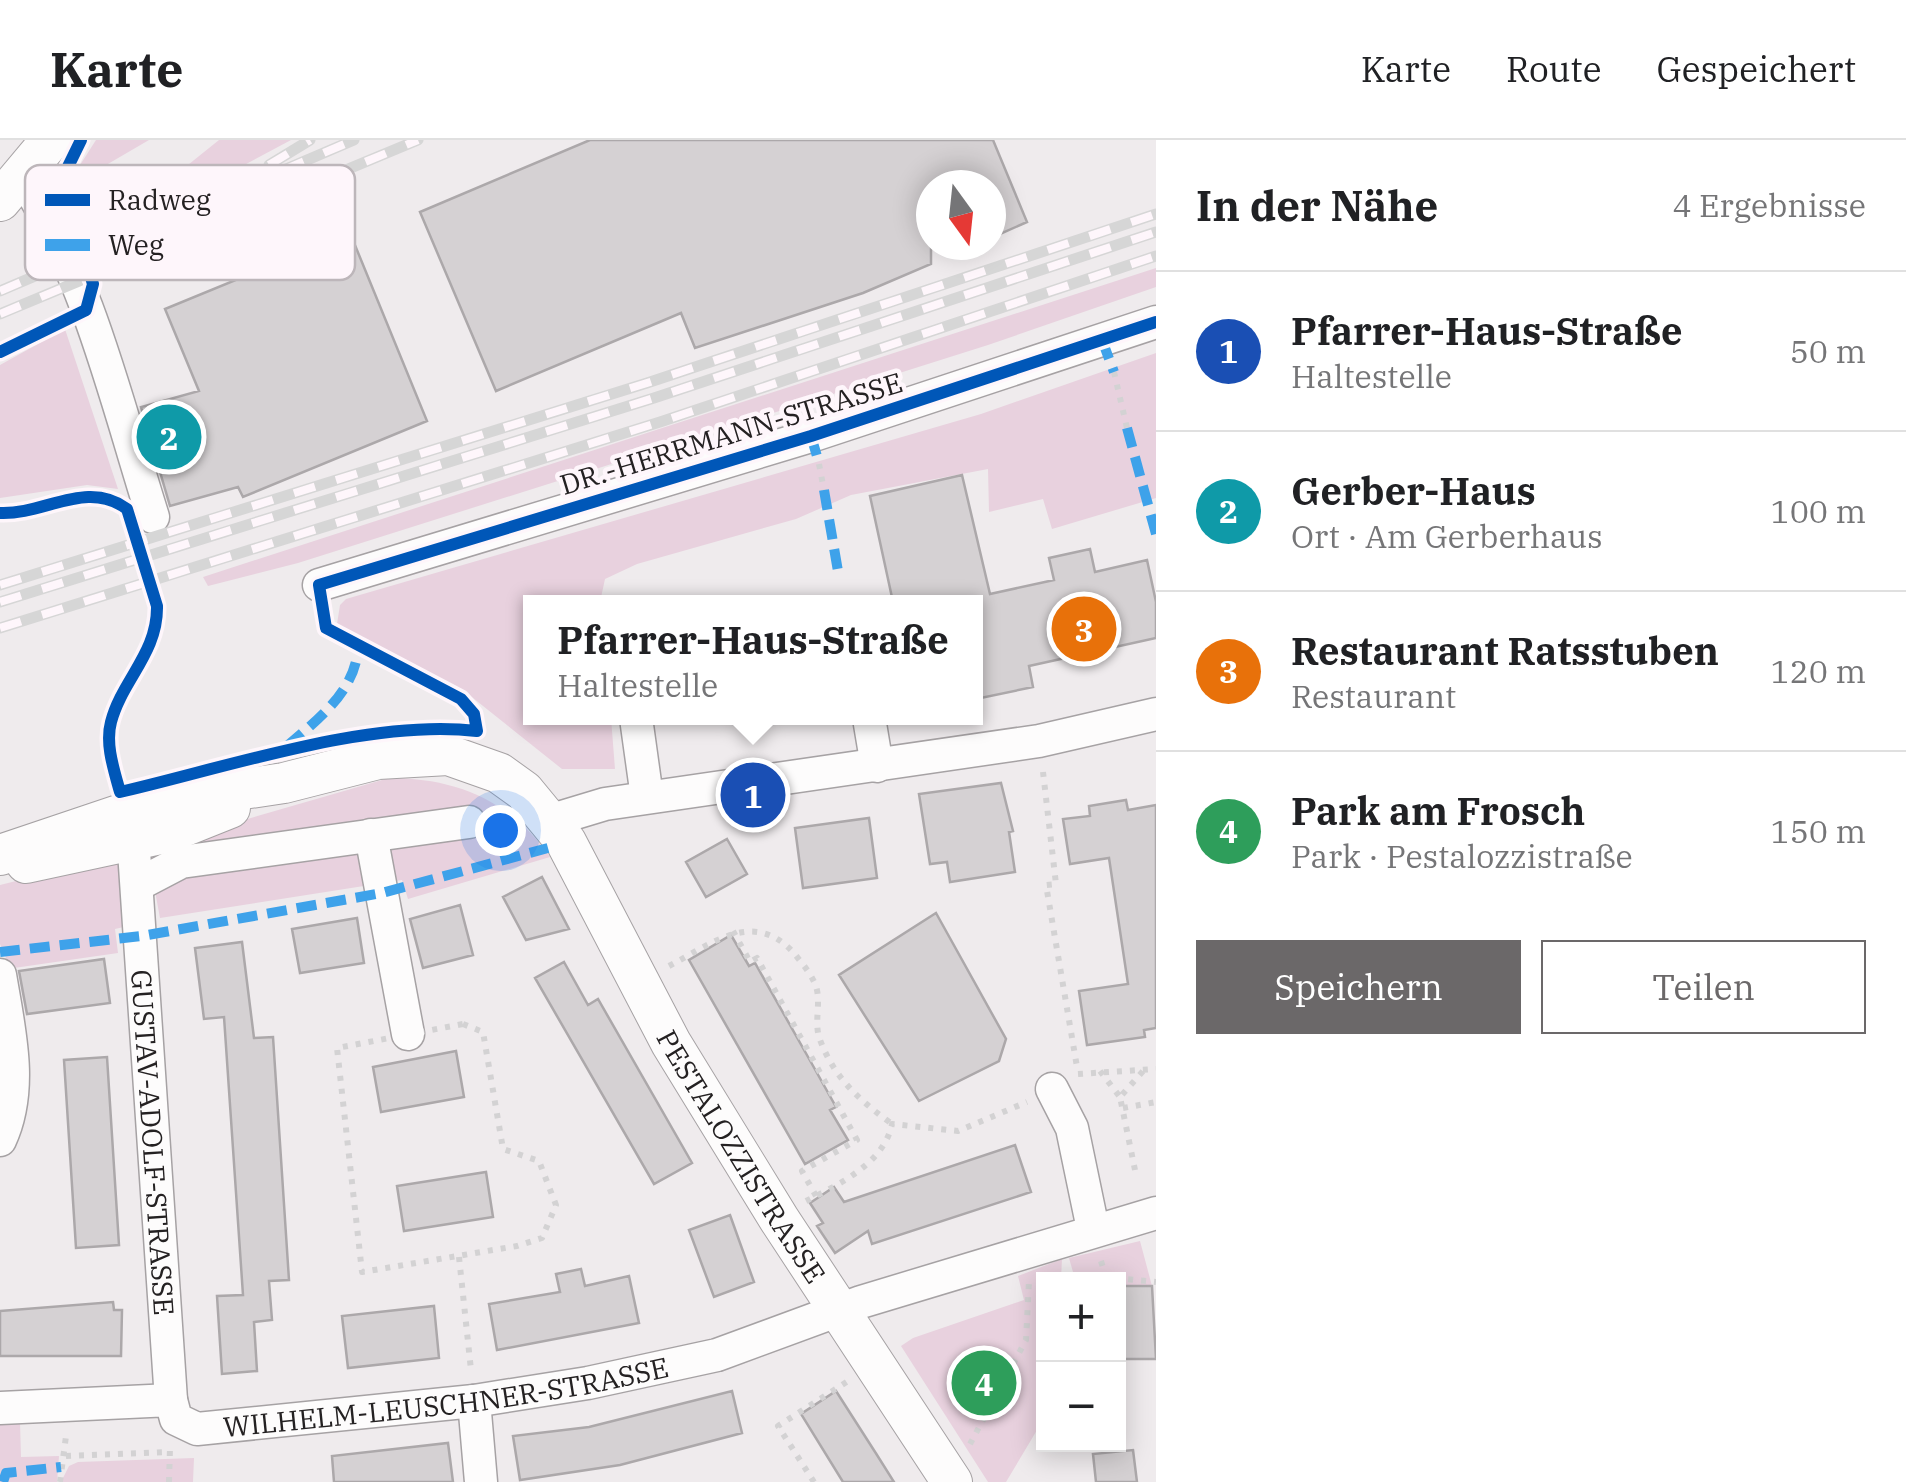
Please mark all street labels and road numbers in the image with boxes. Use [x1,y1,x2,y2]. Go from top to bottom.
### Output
street label: DR.-HERRMANN-STRASSE [555,363,907,503]
street label: GUSTAV-ADOLF-STRASSE [124,968,184,1316]
street label: PESTALOZZISTRASSE [649,1023,834,1290]
street label: WILHELM-LEUSCHNER-STRASSE [221,1348,672,1445]

